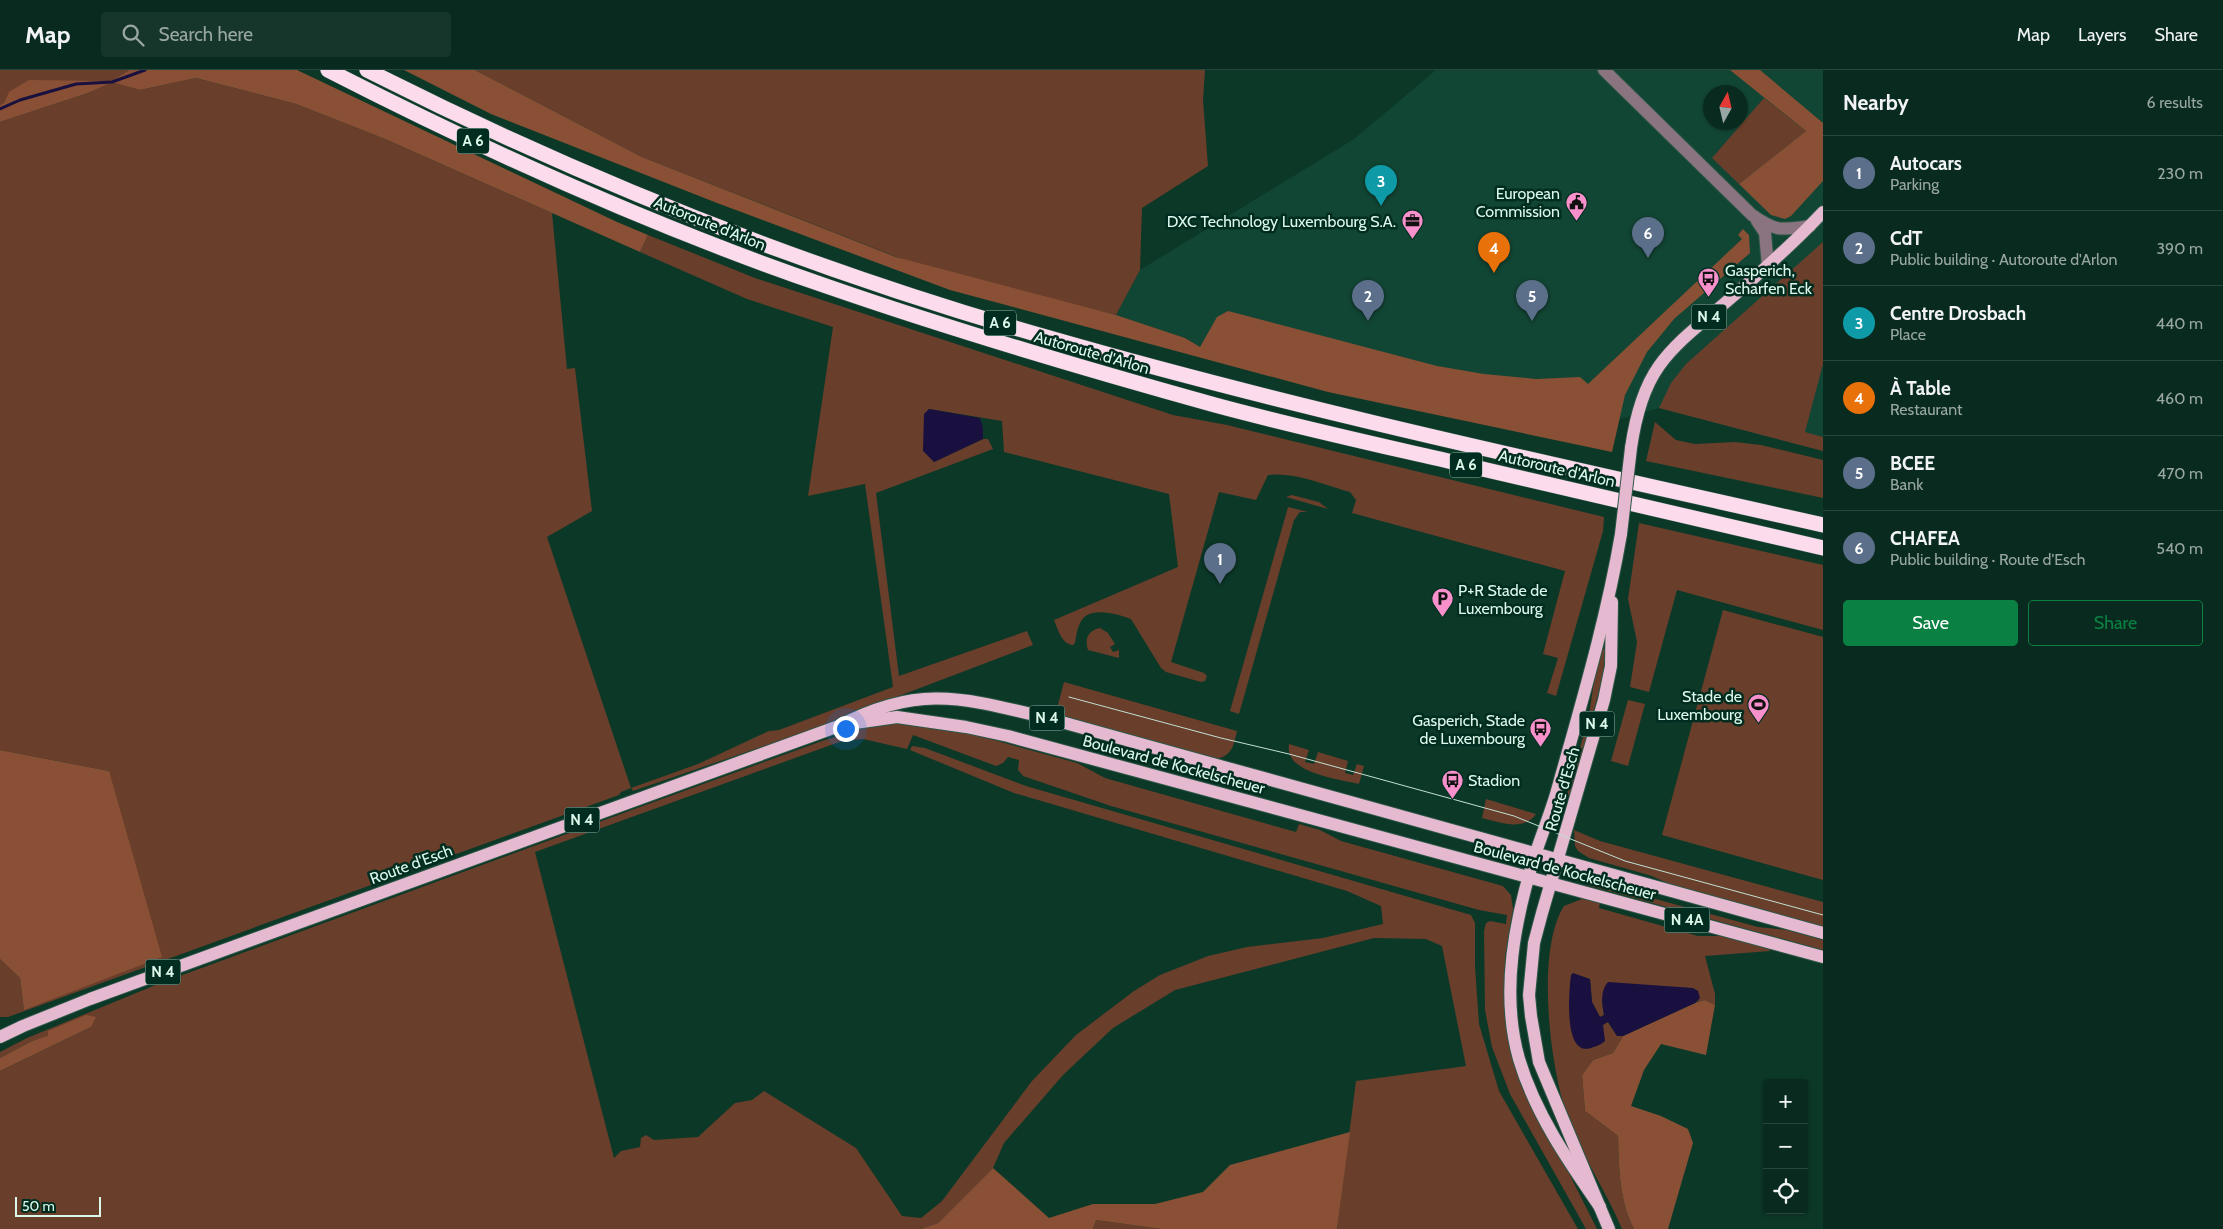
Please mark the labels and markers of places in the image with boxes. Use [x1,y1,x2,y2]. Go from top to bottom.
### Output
pin: 3 [1365,165,1397,206]
place label: European Commission [1476,184,1560,221]
public building icon: European Commission [1564,190,1588,221]
office icon: DXC Technology Luxembourg S.A. [1400,209,1424,240]
place label: DXC Technology Luxembourg S.A. [1167,212,1396,231]
pin: 6 [1632,217,1664,258]
pin: 4 [1478,232,1510,273]
place label: Gasperich, Scharfen Eck [1725,261,1813,298]
bus stop icon: Gasperich, Scharfen Eck [1697,267,1721,298]
pin: 2 [1352,280,1384,321]
pin: 5 [1516,280,1548,321]
pin: 1 [1204,543,1236,584]
place label: P+R Stade de Luxembourg [1458,581,1547,618]
parking icon: P+R Stade de Luxembourg [1430,587,1454,618]
place label: Stade de Luxembourg [1657,687,1743,724]
sports icon: Stade de Luxembourg [1746,693,1770,724]
place label: Gasperich, Stade de Luxembourg [1412,711,1526,748]
bus stop icon: Gasperich, Stade de Luxembourg [1529,717,1553,748]
bus stop icon: Stadion [1440,768,1464,799]
place label: Stadion [1468,771,1520,790]

